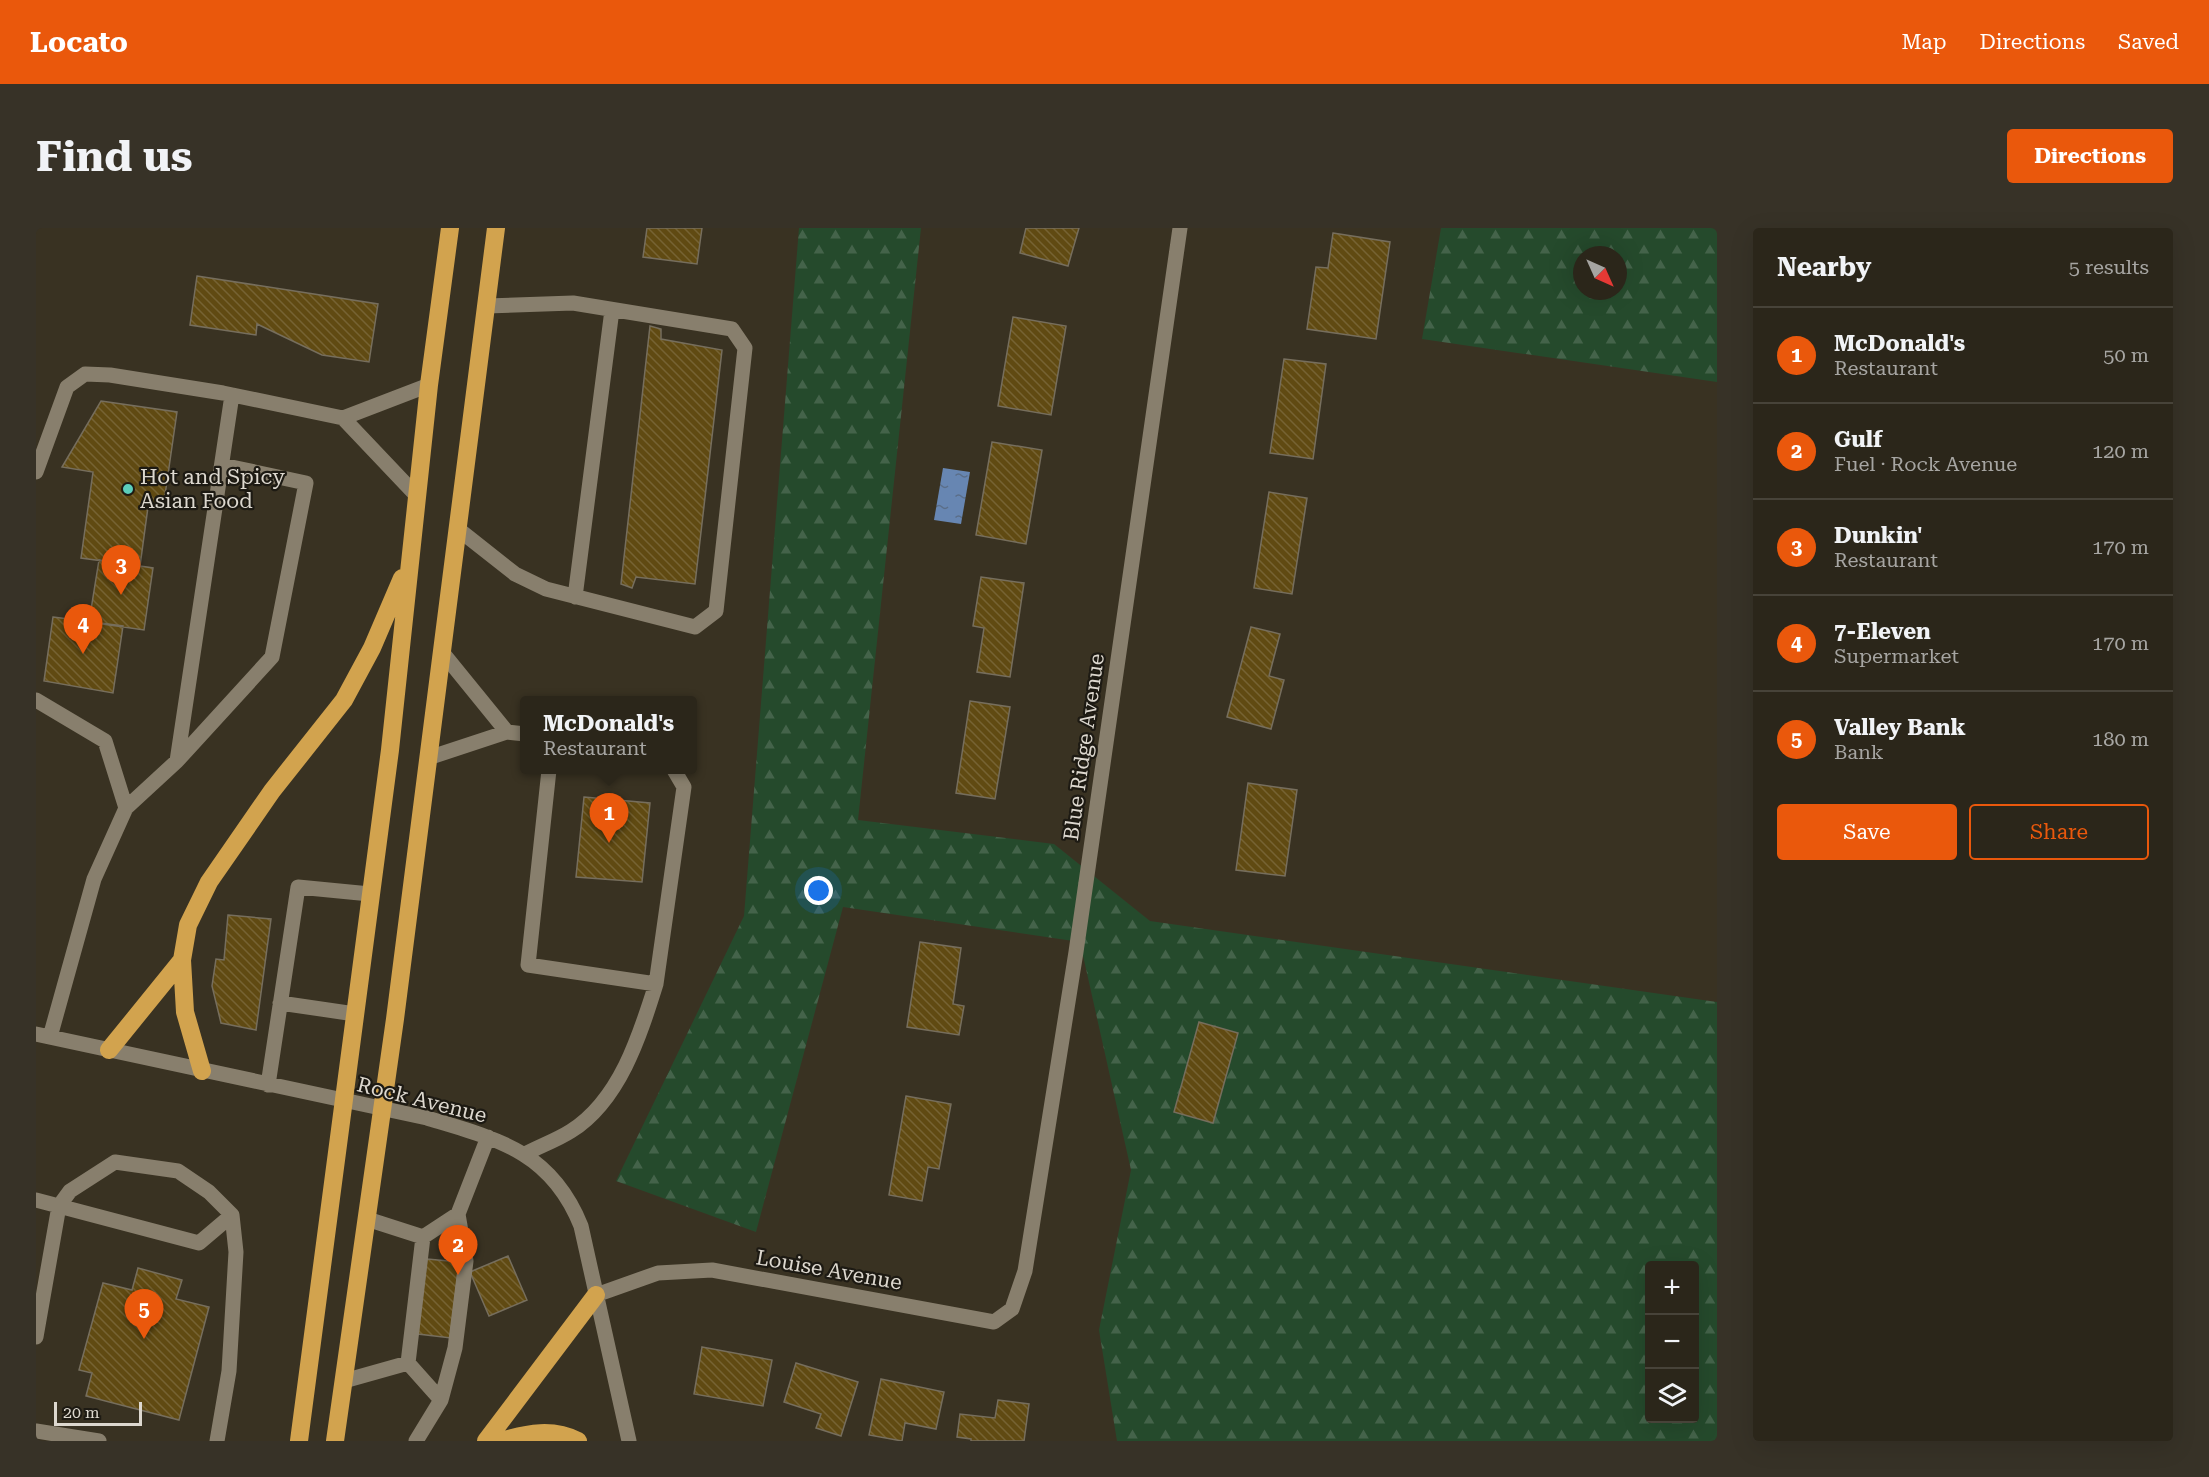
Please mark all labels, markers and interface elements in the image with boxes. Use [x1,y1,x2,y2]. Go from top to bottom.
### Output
text: Locato [30,26,128,59]
text: Map [1902,30,1946,54]
text: Directions [1979,30,2085,54]
text: Saved [2118,30,2179,54]
button: Directions [2007,129,2173,183]
text: Find us [36,132,193,181]
north arrow [1573,246,1627,300]
text: Nearby [1777,252,1871,282]
text: 5 results [2069,255,2149,279]
text: McDonald's [1834,331,1965,356]
text: 1 [1791,343,1802,367]
text: 50 m [2103,343,2149,367]
text: Restaurant [1834,356,1938,380]
text: Gulf [1834,427,1882,452]
text: 2 [1791,439,1802,463]
text: 120 m [2092,439,2149,463]
text: Fuel · Rock Avenue [1834,452,2017,476]
place label: Hot and Spicy Asian Food [140,465,285,513]
marker: Hot and Spicy Asian Food [121,482,135,496]
text: Dunkin' [1834,523,1923,548]
text: 3 [1791,535,1802,559]
text: 170 m [2092,535,2149,559]
pin: 3 [102,546,140,595]
text: Restaurant [1834,548,1938,572]
pin: 4 [64,604,102,654]
text: 7-Eleven [1834,619,1931,644]
text: 4 [1791,631,1802,655]
text: 170 m [2092,631,2149,655]
text: Supermarket [1834,644,1959,668]
street label: Blue Ridge Avenue [1059,652,1109,842]
popup [520,696,697,774]
text: McDonald's [543,711,674,736]
text: Valley Bank [1834,715,1966,740]
text: 5 [1791,727,1802,751]
text: 180 m [2092,727,2149,751]
text: Restaurant [543,736,647,760]
text: Bank [1834,740,1883,764]
pin: 1 [590,794,628,843]
button: Save [1777,804,1957,860]
button: Share [1969,804,2149,860]
your location [804,876,833,905]
street label: Rock Avenue [355,1072,489,1128]
pin: 2 [438,1226,478,1275]
street label: Louise Avenue [754,1245,904,1295]
map controls [1645,1261,1699,1423]
button: + [1645,1261,1699,1315]
pin: 5 [124,1290,164,1339]
button: − [1645,1315,1699,1369]
button: layers [1645,1369,1699,1423]
scale bar [54,1399,142,1426]
text: 20 m [63,1403,100,1422]

